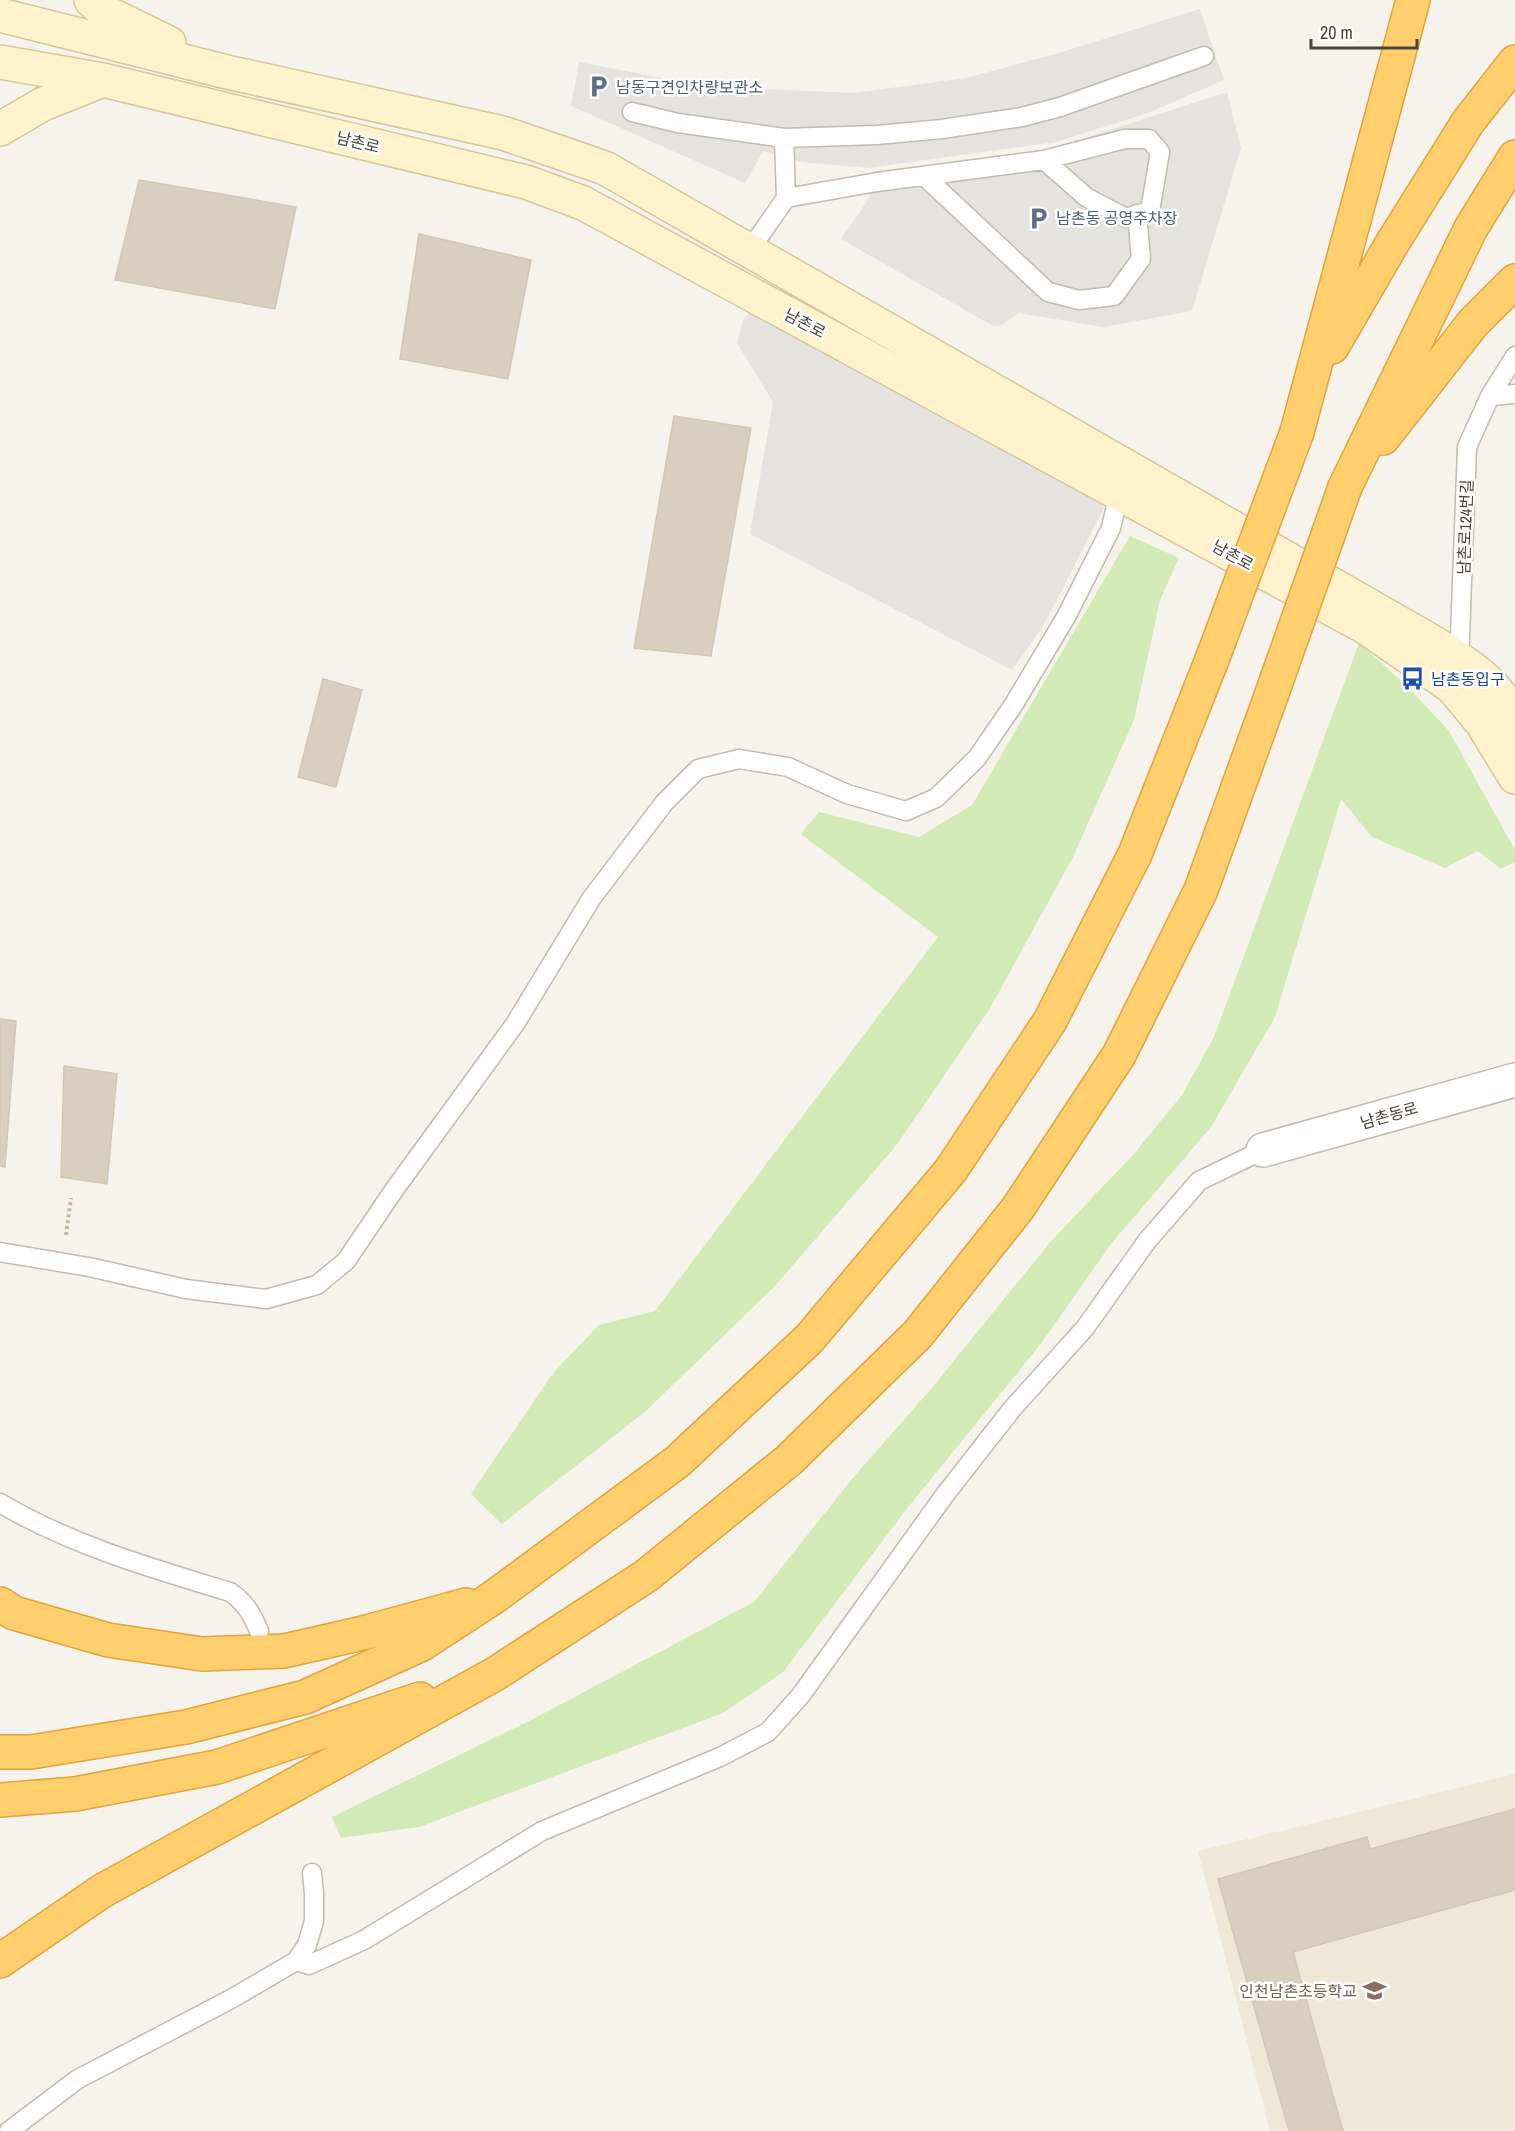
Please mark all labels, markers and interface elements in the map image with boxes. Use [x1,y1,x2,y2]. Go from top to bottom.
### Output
scale bar [1311,12,1418,50]
text: 20 m [1320,20,1353,45]
parking icon: 남동구견인차량보관소 [585,74,611,100]
place label: 남동구견인차량보관소 [616,76,763,98]
street label: 남촌로 [334,126,382,158]
parking icon: 남촌동 공영주차장 [1025,205,1051,231]
place label: 남촌동 공영주차장 [1056,207,1178,229]
street label: 남촌로 [780,303,830,343]
street label: 남촌로124번길 [1452,479,1478,575]
street label: 남촌로 [1208,535,1258,575]
bus stop icon: 남촌동입구 [1400,666,1426,692]
place label: 남촌동입구 [1431,668,1505,690]
street label: 남촌동로 [1358,1096,1421,1134]
school or university icon: 인천남촌초등학교 [1362,1978,1388,2004]
place label: 인천남촌초등학교 [1239,1980,1357,2002]

